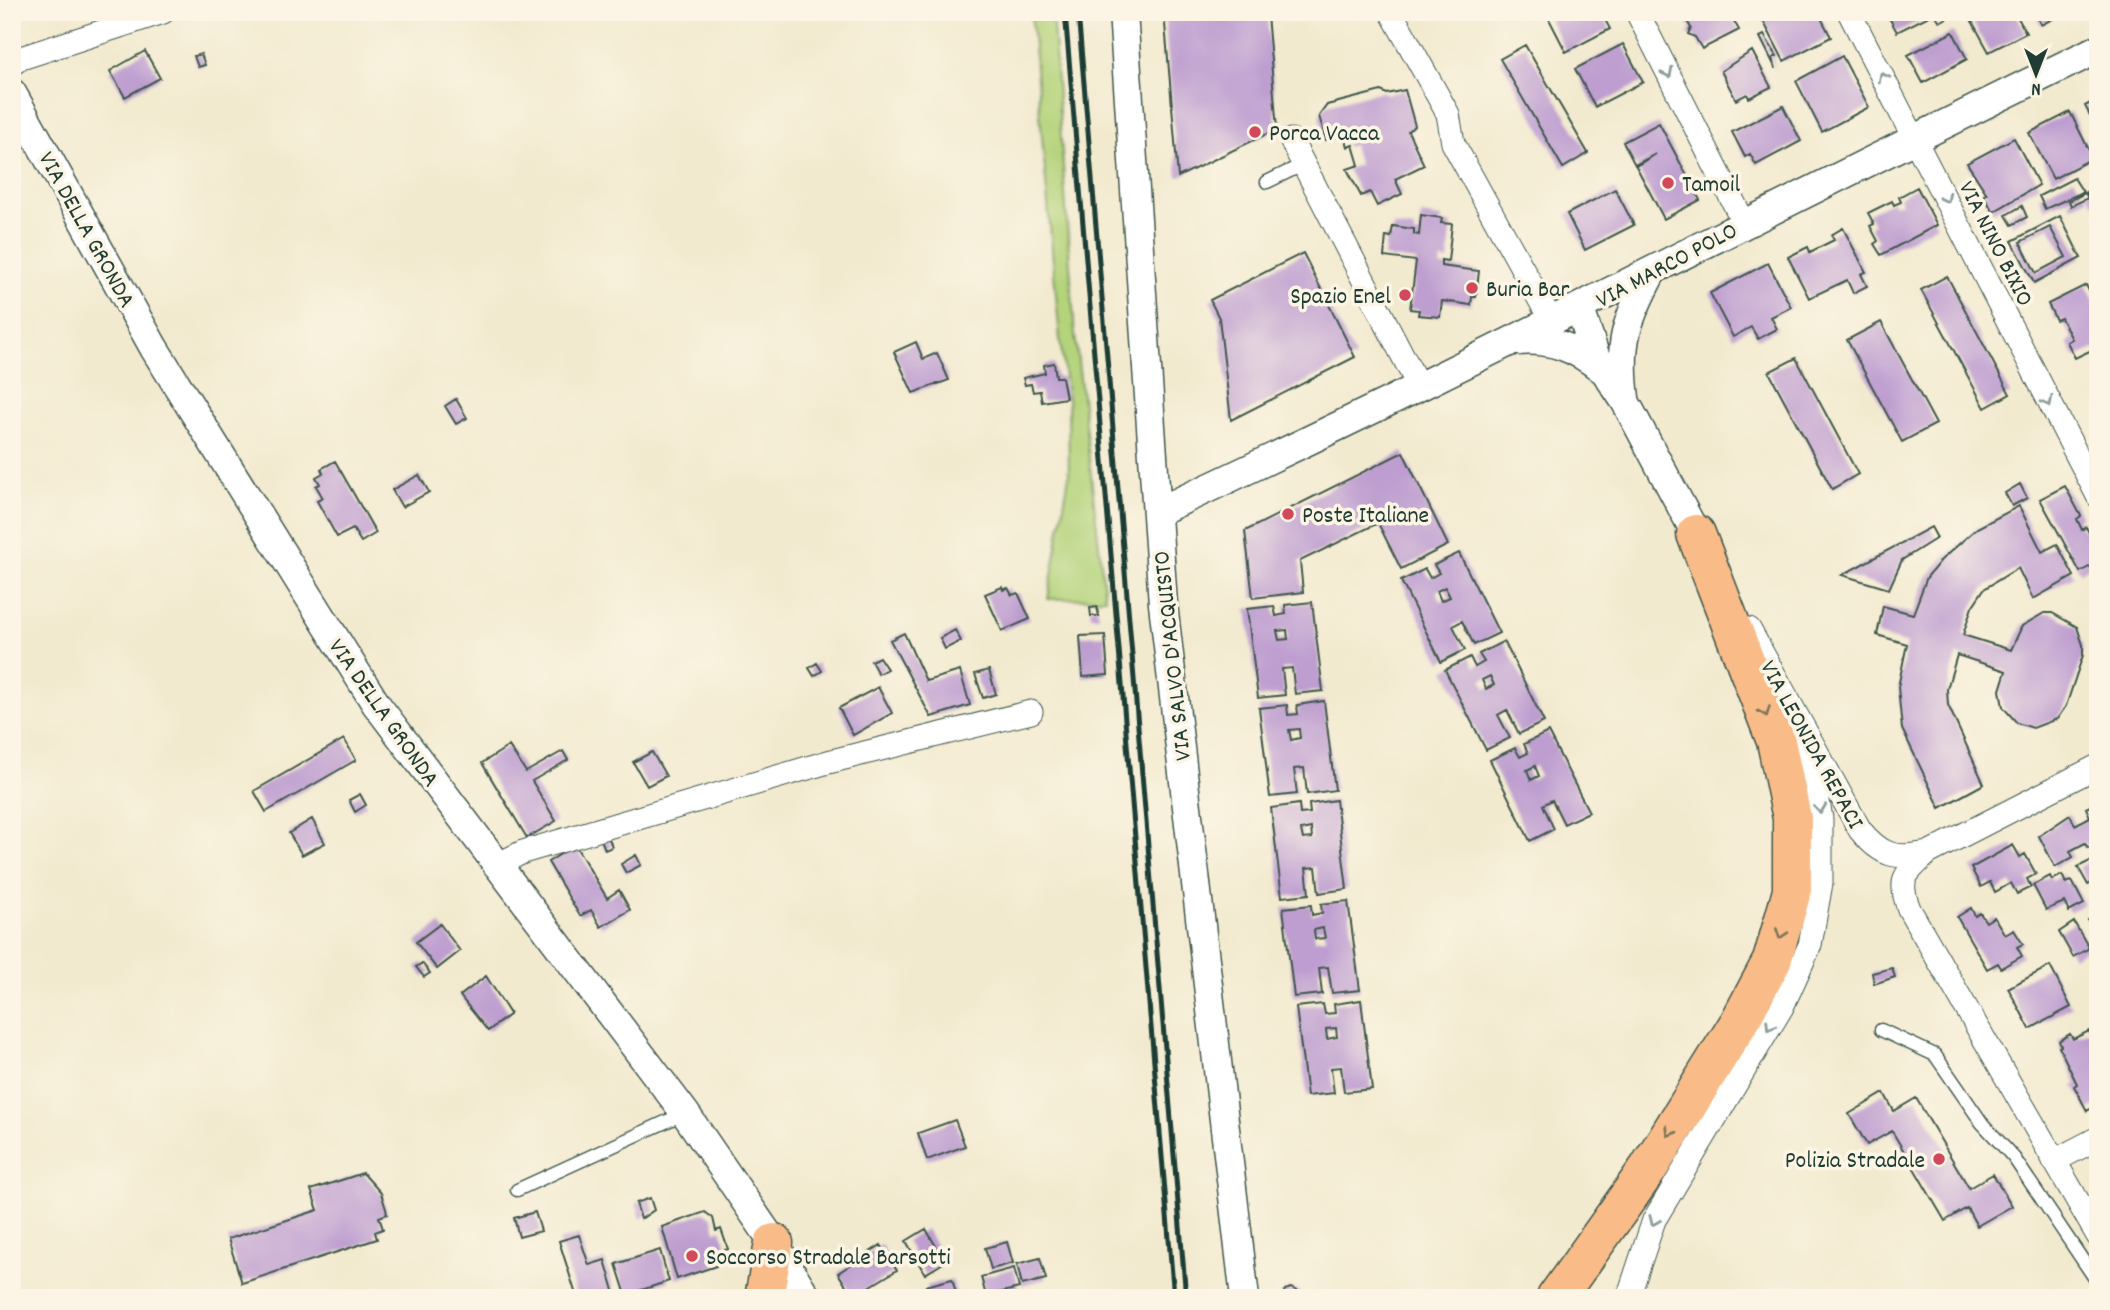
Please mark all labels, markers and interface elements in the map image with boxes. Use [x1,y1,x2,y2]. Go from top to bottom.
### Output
north arrow [2002,38,2072,108]
one-way arrow [1659,66,1673,78]
one-way arrow [1878,72,1892,84]
text: N [2031,74,2041,101]
place label: Porca Vacca [1269,118,1380,152]
marker: Porca Vacca [1247,124,1263,140]
street label: VIA DELLA GRONDA [28,146,142,315]
place label: Tamoil [1682,169,1740,203]
marker: Tamoil [1660,175,1676,191]
street label: VIA NINO BIXIO [1948,176,2040,313]
one-way arrow [1937,191,1951,203]
street label: VIA MARCO POLO [1591,215,1744,318]
place label: Buria Bar [1486,274,1569,308]
marker: Buria Bar [1464,280,1480,296]
place label: Spazio Enel [1290,281,1391,315]
marker: Spazio Enel [1397,287,1413,303]
one-way arrow [2039,394,2053,407]
place label: Poste Italiane [1302,500,1429,534]
marker: Poste Italiane [1280,506,1296,522]
street label: VIA SALVO D'ACQUISTO [1146,549,1202,762]
street label: VIA DELLA GRONDA [319,633,446,795]
street label: VIA LEONIDA REPACI [1750,655,1871,837]
one-way arrow [1756,706,1770,718]
one-way arrow [1812,803,1827,815]
one-way arrow [1775,928,1789,940]
one-way arrow [1766,1018,1779,1031]
one-way arrow [1666,1125,1679,1138]
place label: Polizia Stradale [1785,1145,1925,1179]
marker: Polizia Stradale [1931,1151,1947,1167]
one-way arrow [1648,1214,1662,1226]
place label: Soccorso Stradale Barsotti [706,1242,951,1276]
marker: Soccorso Stradale Barsotti [684,1248,700,1264]

